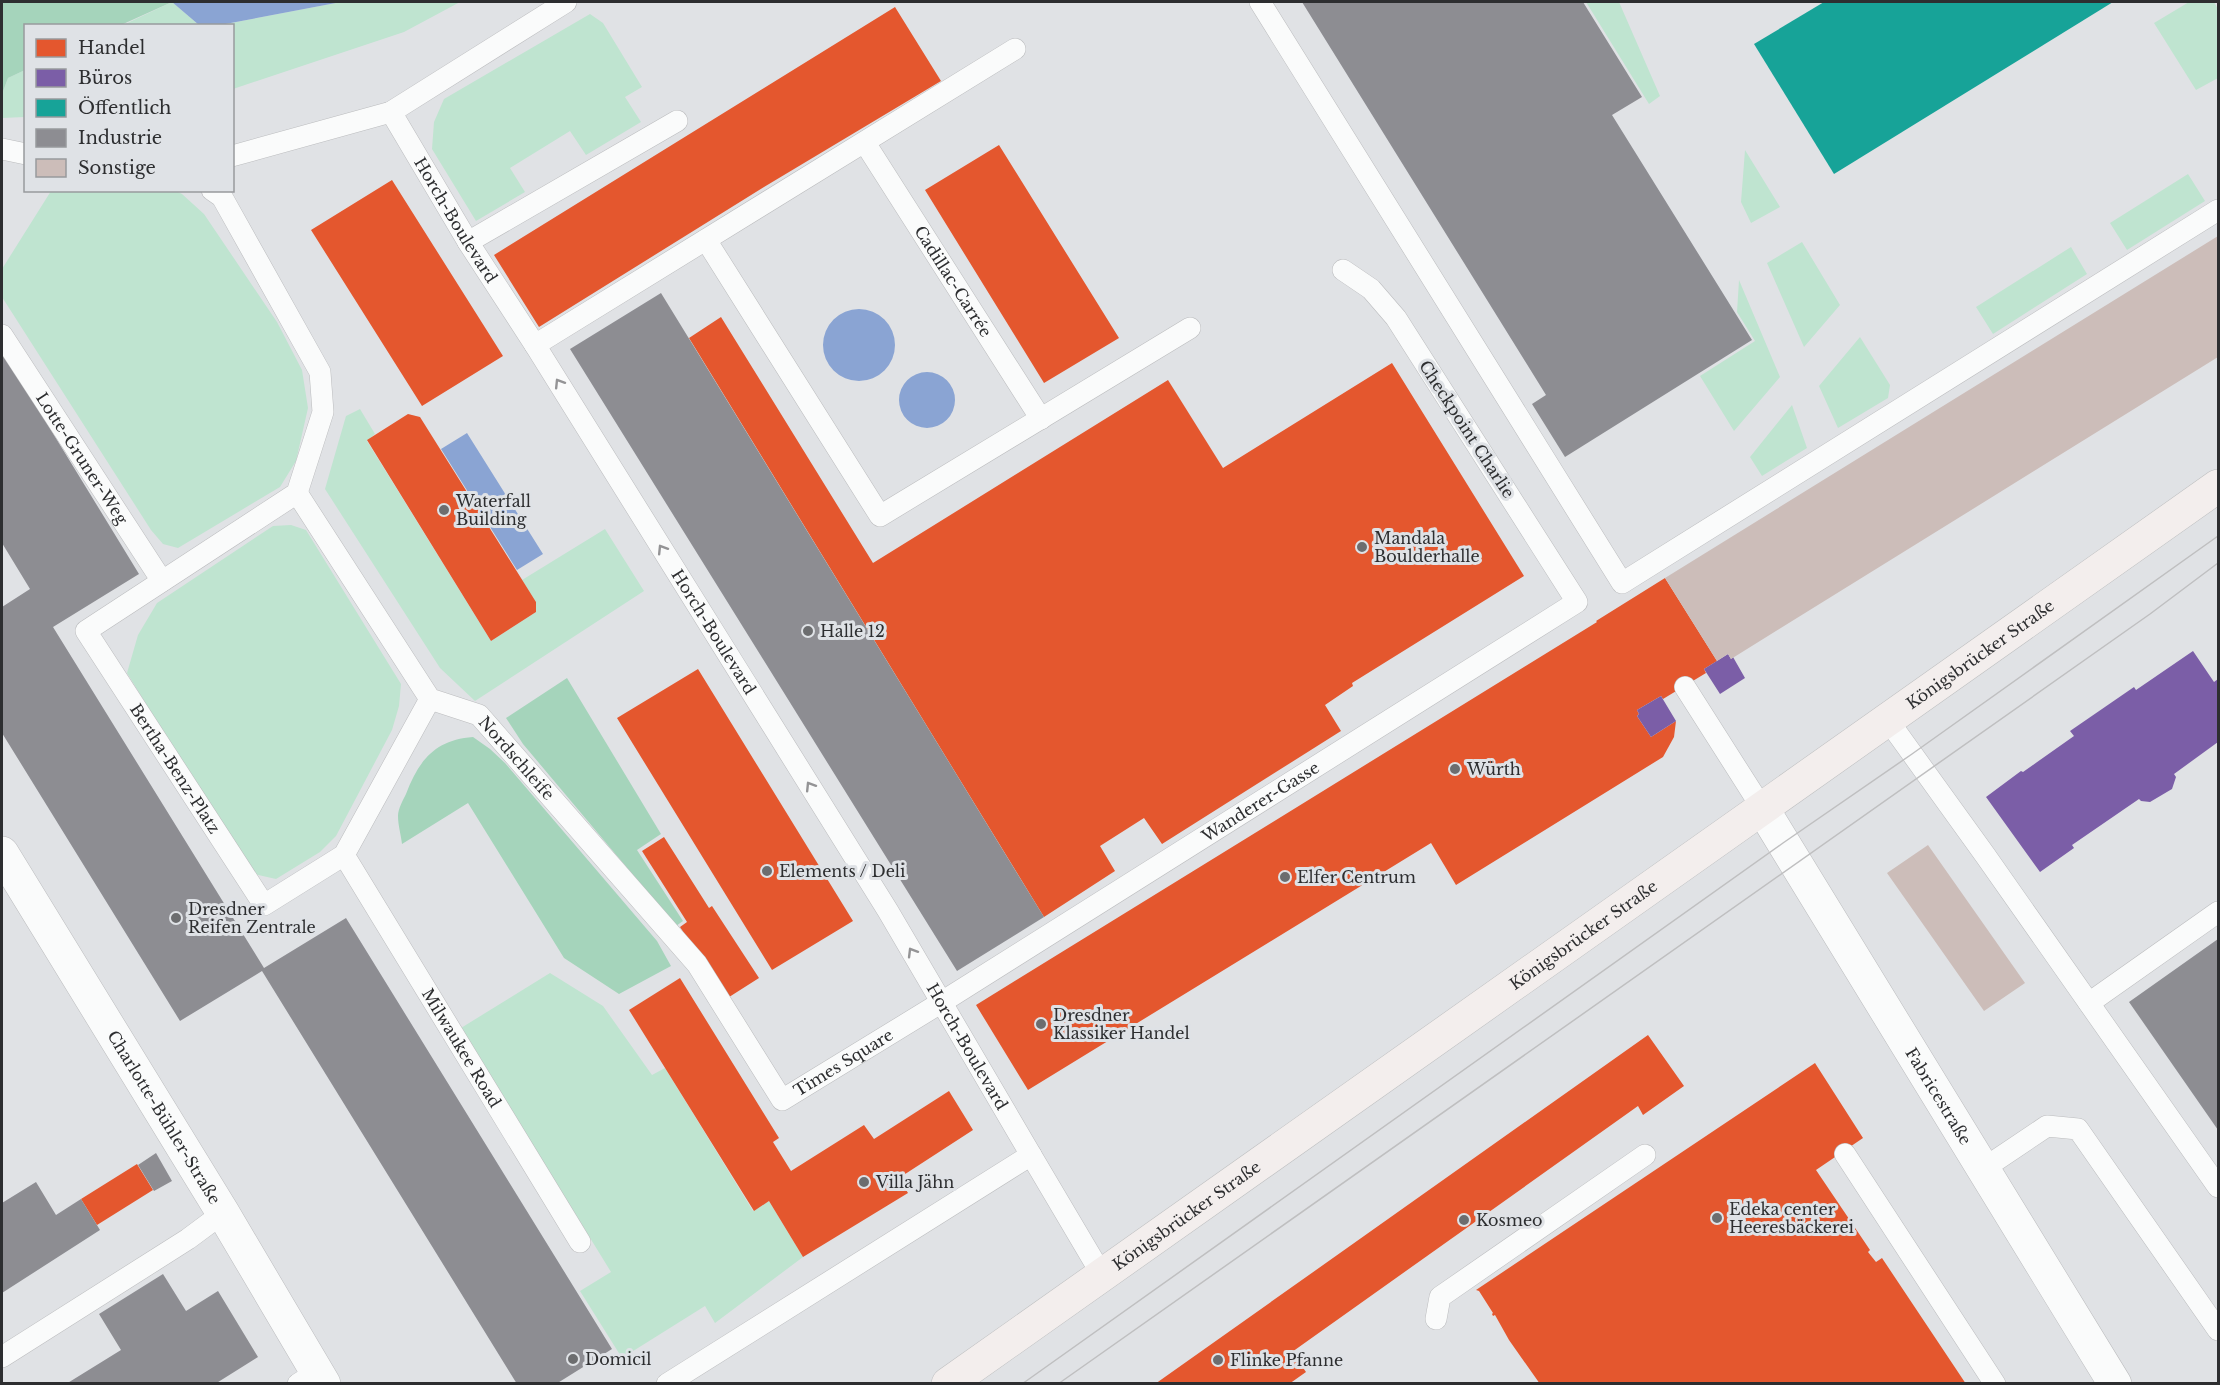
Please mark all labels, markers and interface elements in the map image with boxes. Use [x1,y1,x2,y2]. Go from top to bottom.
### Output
legend [24,24,234,192]
text: Handel [78,37,145,59]
text: Büros [78,67,132,89]
text: Öffentlich [78,96,172,119]
text: Industrie [78,127,162,149]
street label: Horch-Boulevard [410,154,502,287]
text: Sonstige [78,157,156,179]
street label: Cadillac-Carrée [910,222,996,341]
street label: Checkpoint Charlie [1415,356,1519,502]
one-way arrow [556,379,567,390]
street label: Lotte-Gruner-Weg [32,388,133,528]
place label: Waterfall Building [455,491,531,529]
marker: Waterfall Building [437,503,451,517]
place label: Mandala Boulderhalle [1374,528,1480,566]
marker: Mandala Boulderhalle [1355,540,1369,554]
one-way arrow [658,545,670,555]
street label: Horch-Boulevard [667,566,760,698]
street label: Königsbrücker Straße [1902,595,2058,713]
place label: Halle 12 [820,621,885,641]
marker: Halle 12 [801,624,815,638]
street label: Bertha-Benz-Platz [126,700,225,837]
street label: Nordschleife [475,712,559,804]
street label: Wanderer-Gasse [1197,757,1323,846]
place label: Würth [1466,759,1521,779]
marker: Würth [1448,762,1462,776]
one-way arrow [805,782,817,792]
place label: Elements / Deli [779,861,906,881]
marker: Elements / Deli [760,864,774,878]
place label: Elfer Centrum [1297,867,1416,887]
marker: Elfer Centrum [1278,870,1292,884]
street label: Königsbrücker Straße [1505,876,1661,994]
place label: Dresdner Reifen Zentrale [188,899,316,937]
marker: Dresdner Reifen Zentrale [169,911,183,925]
one-way arrow [908,948,919,958]
street label: Horch-Boulevard [922,979,1012,1114]
street label: Milwaukee Road [418,985,506,1111]
place label: Dresdner Klassiker Handel [1053,1005,1190,1043]
marker: Dresdner Klassiker Handel [1034,1017,1048,1031]
street label: Times Square [790,1024,897,1100]
street label: Charlotte-Bühler-Straße [103,1027,225,1208]
street label: Fabricestraße [1901,1044,1976,1148]
street label: Königsbrücker Straße [1109,1156,1264,1275]
place label: Villa Jähn [875,1172,954,1192]
marker: Villa Jähn [857,1175,871,1189]
place label: Edeka center Heeresbäckerei [1729,1199,1855,1237]
place label: Kosmeo [1476,1210,1543,1230]
marker: Edeka center Heeresbäckerei [1710,1211,1724,1225]
marker: Kosmeo [1457,1213,1471,1227]
place label: Domicil [585,1349,651,1369]
place label: Flinke Pfanne [1230,1350,1343,1370]
marker: Domicil [566,1352,580,1366]
marker: Flinke Pfanne [1211,1353,1225,1367]

